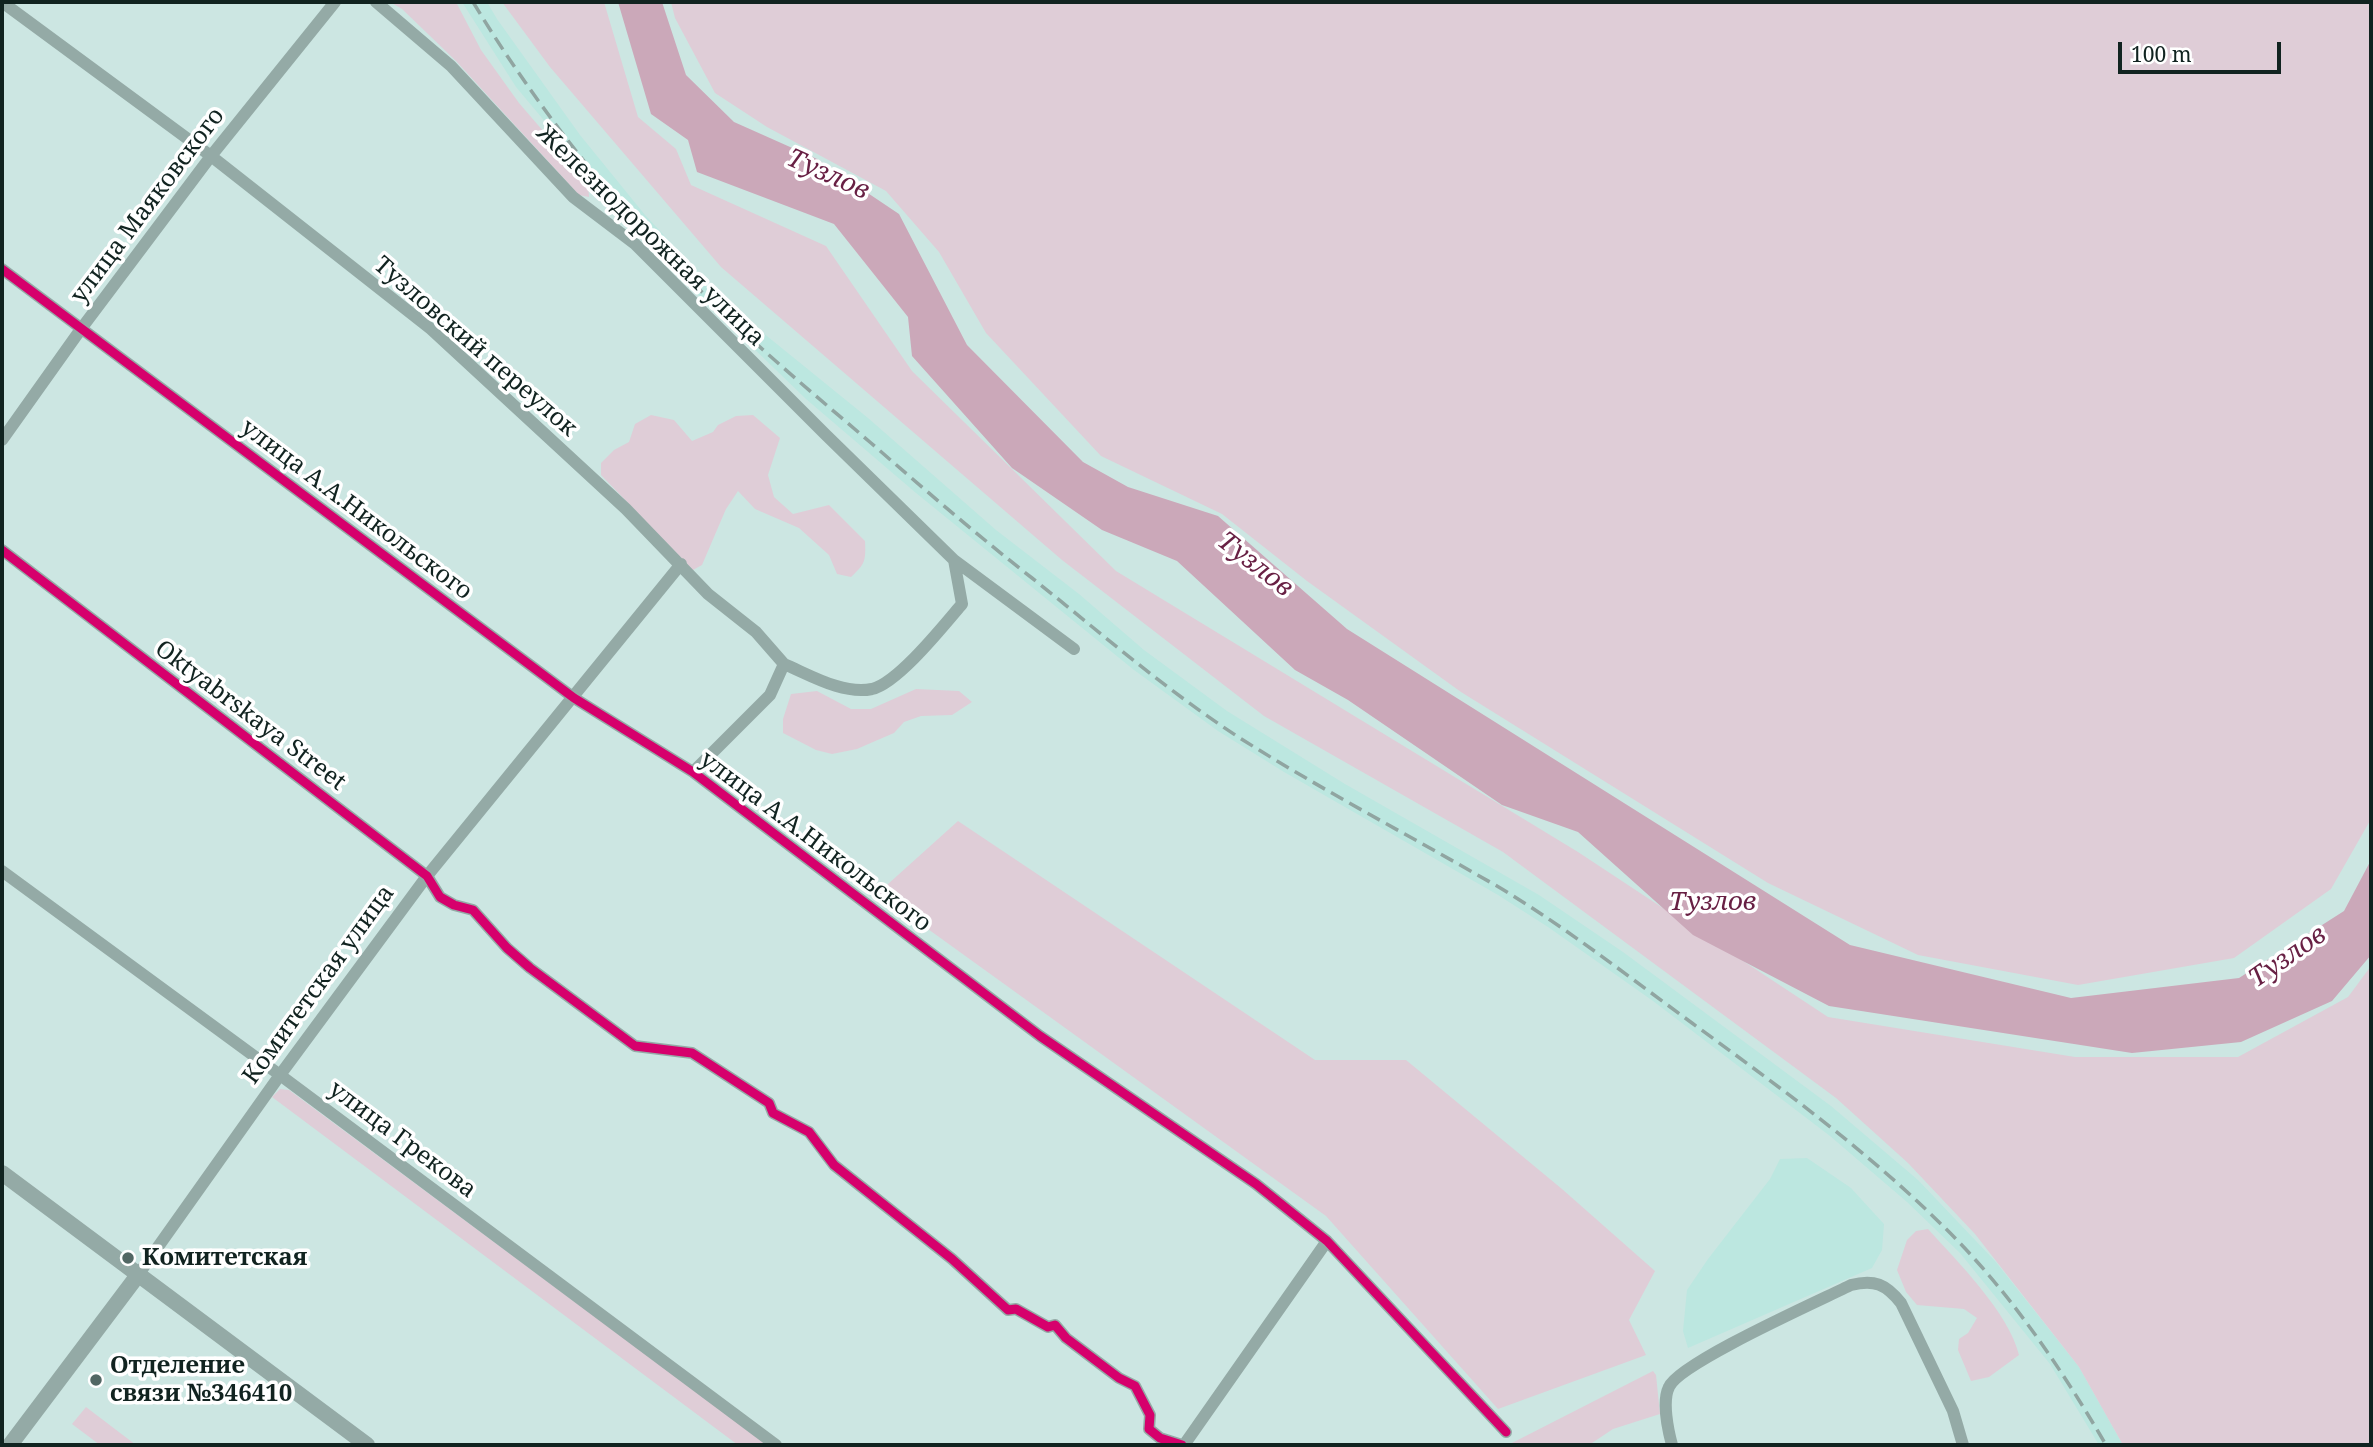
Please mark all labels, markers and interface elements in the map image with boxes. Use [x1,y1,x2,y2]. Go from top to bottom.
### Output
scale bar [2121,28,2284,72]
text: 100 m [2131,40,2192,68]
street label: улица Маяковского [65,103,231,309]
street label: Железнодорожная улица [530,119,770,353]
water label: Тузлов [782,143,874,207]
street label: Тузловский переулок [368,251,582,443]
street label: улица А.А.Никольского [235,414,477,606]
water label: Тузлов [1211,526,1299,604]
street label: Oktyabrskaya Street [149,635,351,797]
street label: улица А.А.Никольского [694,746,936,938]
street label: Комитетская улица [237,880,401,1090]
water label: Тузлов [1669,887,1757,919]
water label: Тузлов [2243,919,2333,995]
street label: улица Грекова [323,1075,481,1205]
place label: Комитетская [142,1244,307,1272]
marker: Комитетская [120,1250,136,1266]
place label: Отделение связи №346410 [110,1352,292,1408]
marker: Отделение связи №346410 [88,1372,104,1388]

